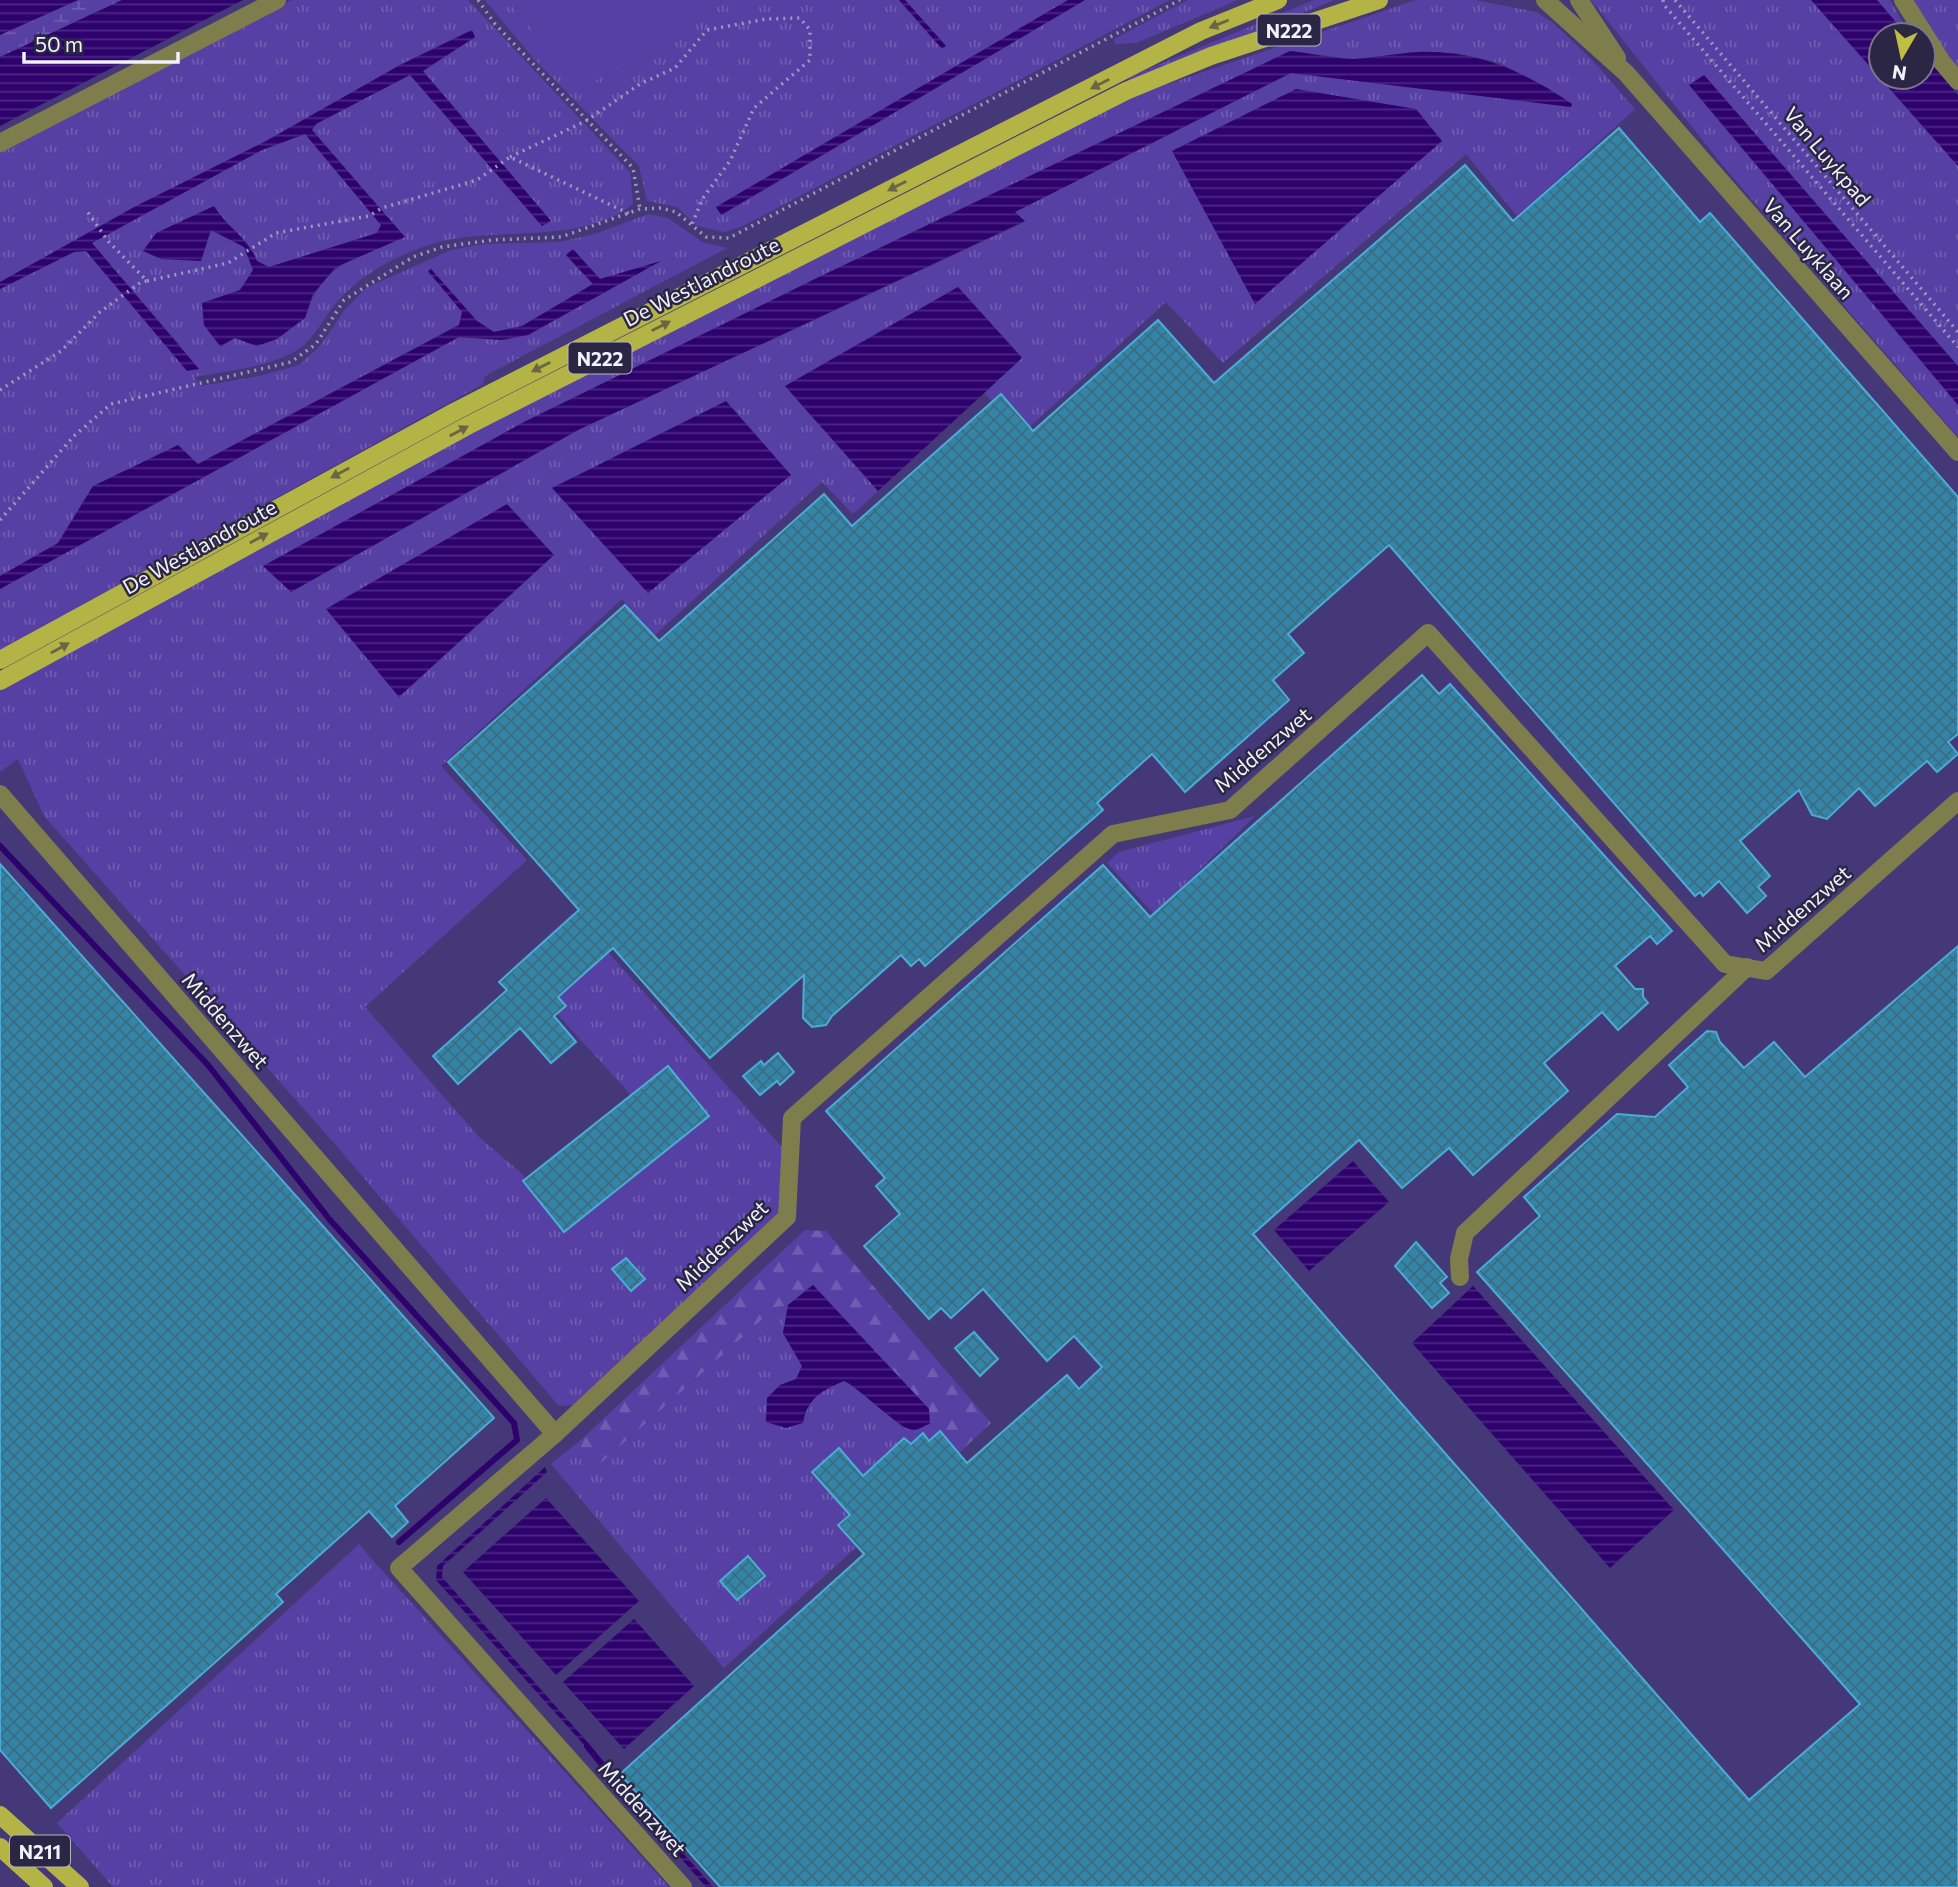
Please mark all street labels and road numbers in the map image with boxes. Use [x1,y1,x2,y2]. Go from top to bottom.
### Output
road number: N222 [1258,14,1320,46]
street label: Van Luykpad [1779,101,1877,211]
street label: Van Luyklaan [1758,192,1860,304]
street label: De Westlandroute [619,231,783,331]
road number: N222 [568,342,632,374]
street label: De Westlandroute [118,493,280,599]
street label: Middenzwet [1208,701,1316,797]
street label: Middenzwet [1749,859,1855,957]
street label: Middenzwet [177,967,275,1073]
street label: Middenzwet [669,1195,773,1295]
street label: Middenzwet [594,1755,692,1861]
road number: N211 [10,1836,70,1867]

